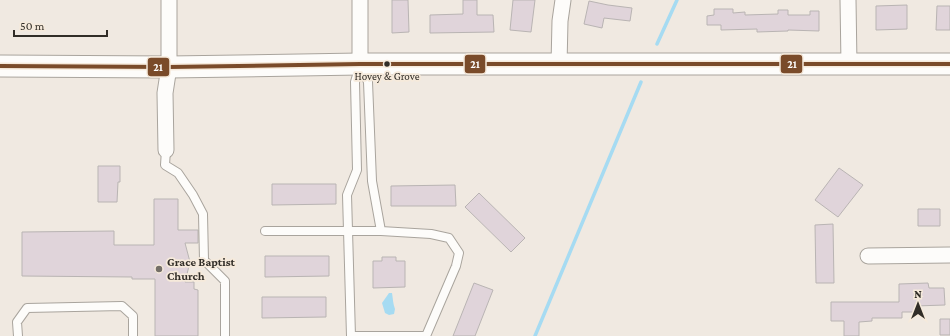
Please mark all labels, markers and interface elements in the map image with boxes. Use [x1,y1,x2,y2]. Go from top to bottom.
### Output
scale bar [14,12,107,38]
text: 50 m [20,19,45,33]
line badge: 21 [464,54,486,74]
line badge: 21 [780,54,803,74]
line badge: 21 [147,57,170,77]
text: 21 [470,58,480,70]
text: 21 [787,58,797,70]
marker: Hovey & Grove [382,59,392,69]
text: 21 [153,61,163,73]
place label: Hovey & Grove [354,70,420,83]
place label: Grace Baptist Church [167,255,236,283]
marker: Grace Baptist Church [154,264,164,274]
north arrow [898,284,938,324]
text: N [914,288,922,300]

